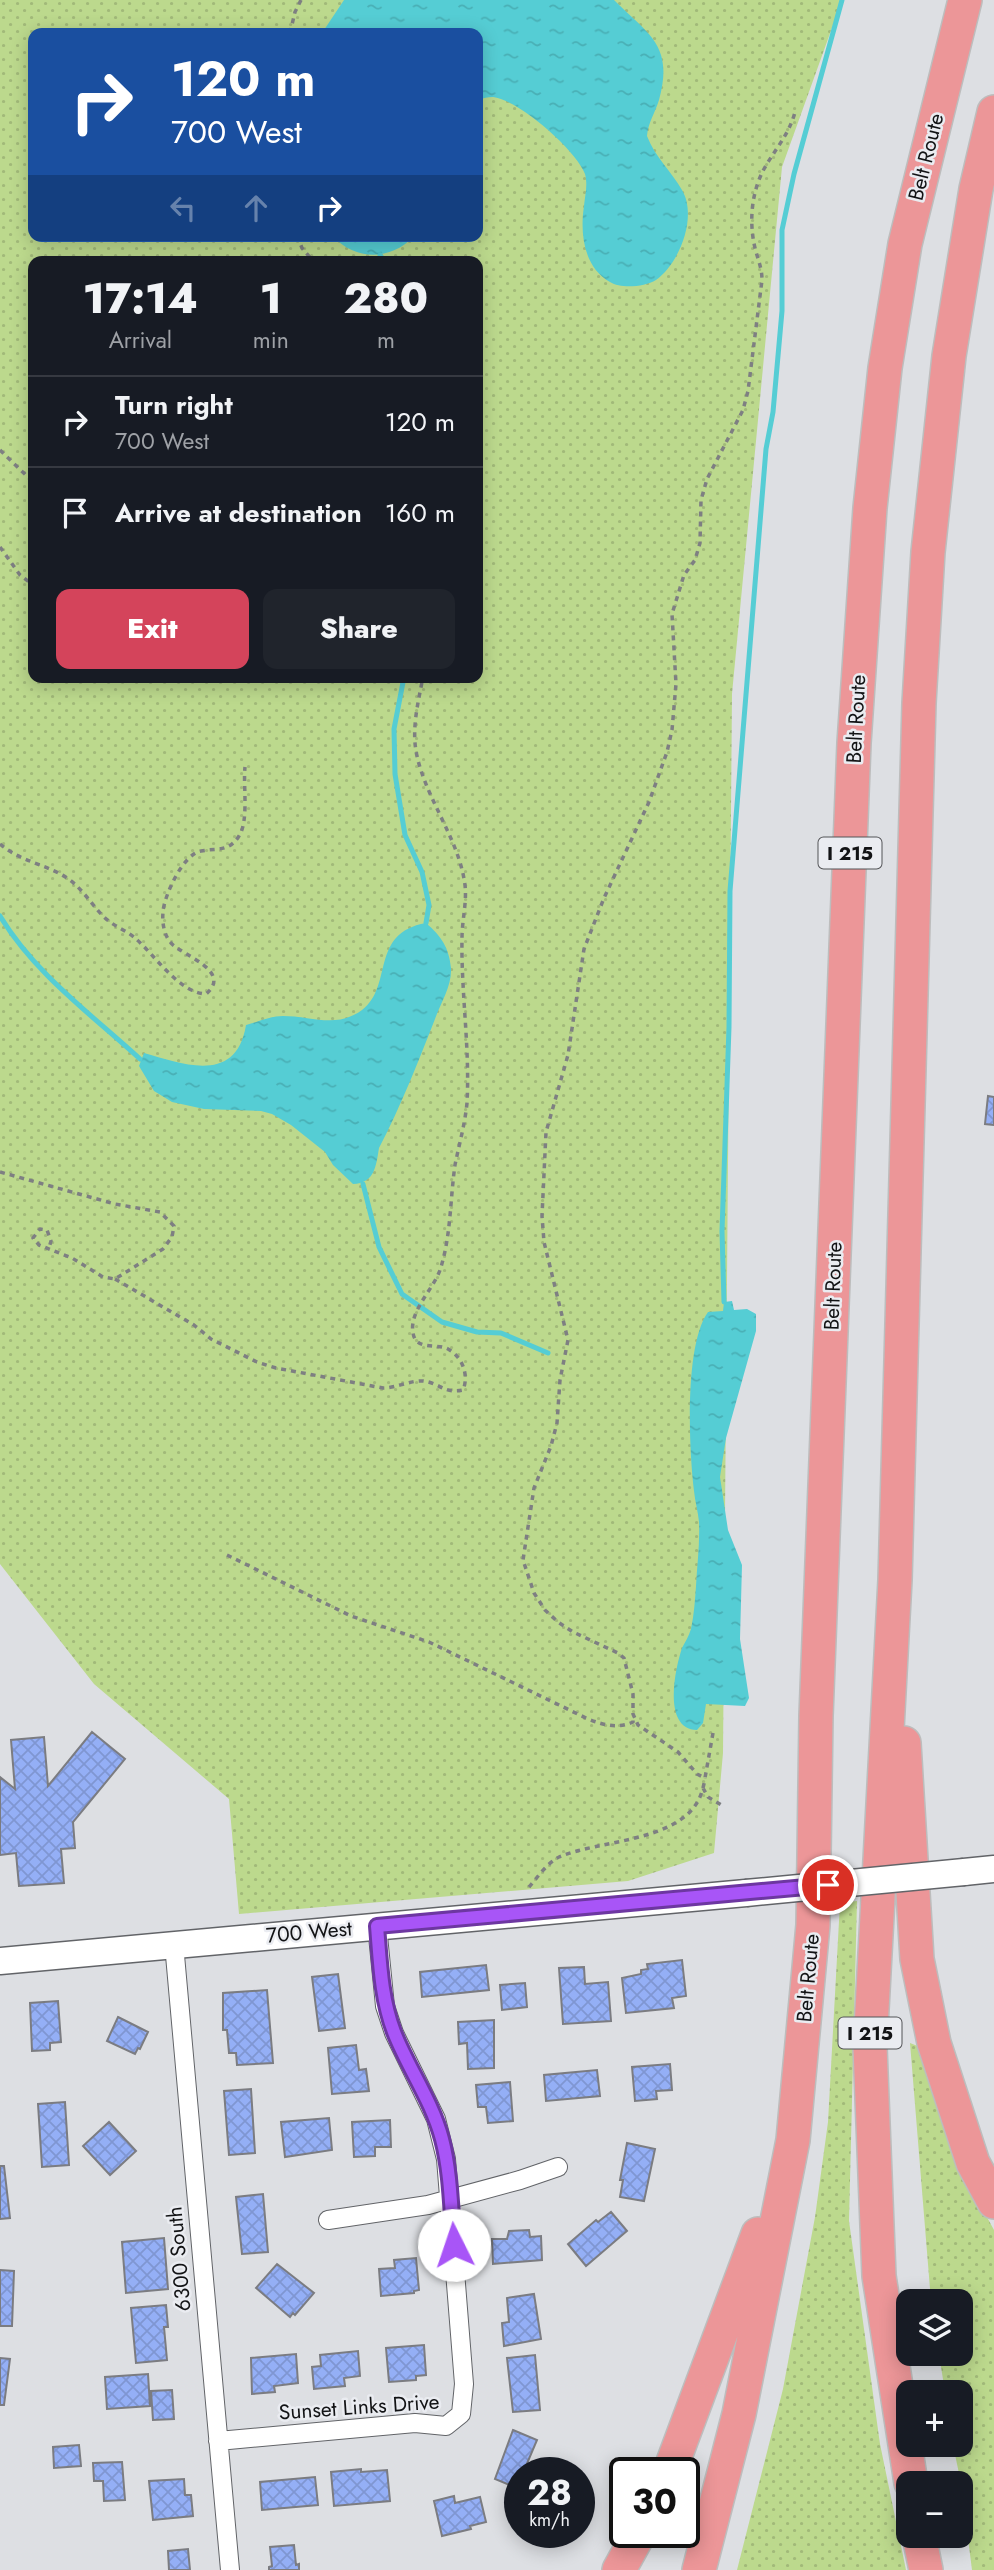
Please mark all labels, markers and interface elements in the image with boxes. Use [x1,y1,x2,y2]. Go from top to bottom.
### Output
text: 120 m [171,44,315,114]
icon: right [56,56,147,147]
text: 700 West [171,109,302,155]
street label: Belt Route [901,110,951,204]
icon: left [164,189,202,227]
icon: ahead [237,189,275,227]
icon: right [310,189,348,227]
text: 17:14 [83,268,198,329]
text: 1 [260,268,282,329]
text: 280 [344,268,428,329]
text: Arrival [109,323,172,357]
text: min [253,323,289,357]
text: m [377,323,395,357]
text: Turn right [115,386,233,424]
icon: right [56,403,94,441]
text: 120 m [385,403,455,441]
text: 700 West [115,424,209,458]
icon: arrive [56,494,94,532]
text: Arrive at destination [115,494,362,532]
text: 160 m [385,494,455,532]
button: Exit [56,589,249,669]
button: Share [263,589,455,669]
street label: Belt Route [839,674,873,764]
road number: I 215 [818,838,882,868]
street label: Belt Route [816,1241,850,1331]
pin [798,1855,858,1915]
icon: arrive [809,1866,847,1904]
street label: 700 West [265,1913,353,1951]
street label: Belt Route [789,1932,827,2024]
road number: I 215 [838,2018,902,2048]
street label: 6300 South [159,2205,199,2313]
position arrow [417,2208,491,2282]
map controls [896,2289,973,2548]
button: layers [896,2289,973,2366]
button: + [896,2380,973,2457]
street label: Sunset Links Drive [278,2386,440,2428]
speed limit sign: 30 [609,2457,700,2548]
text: 28 [527,2468,572,2518]
button: − [896,2471,973,2548]
text: km/h [529,2507,570,2533]

